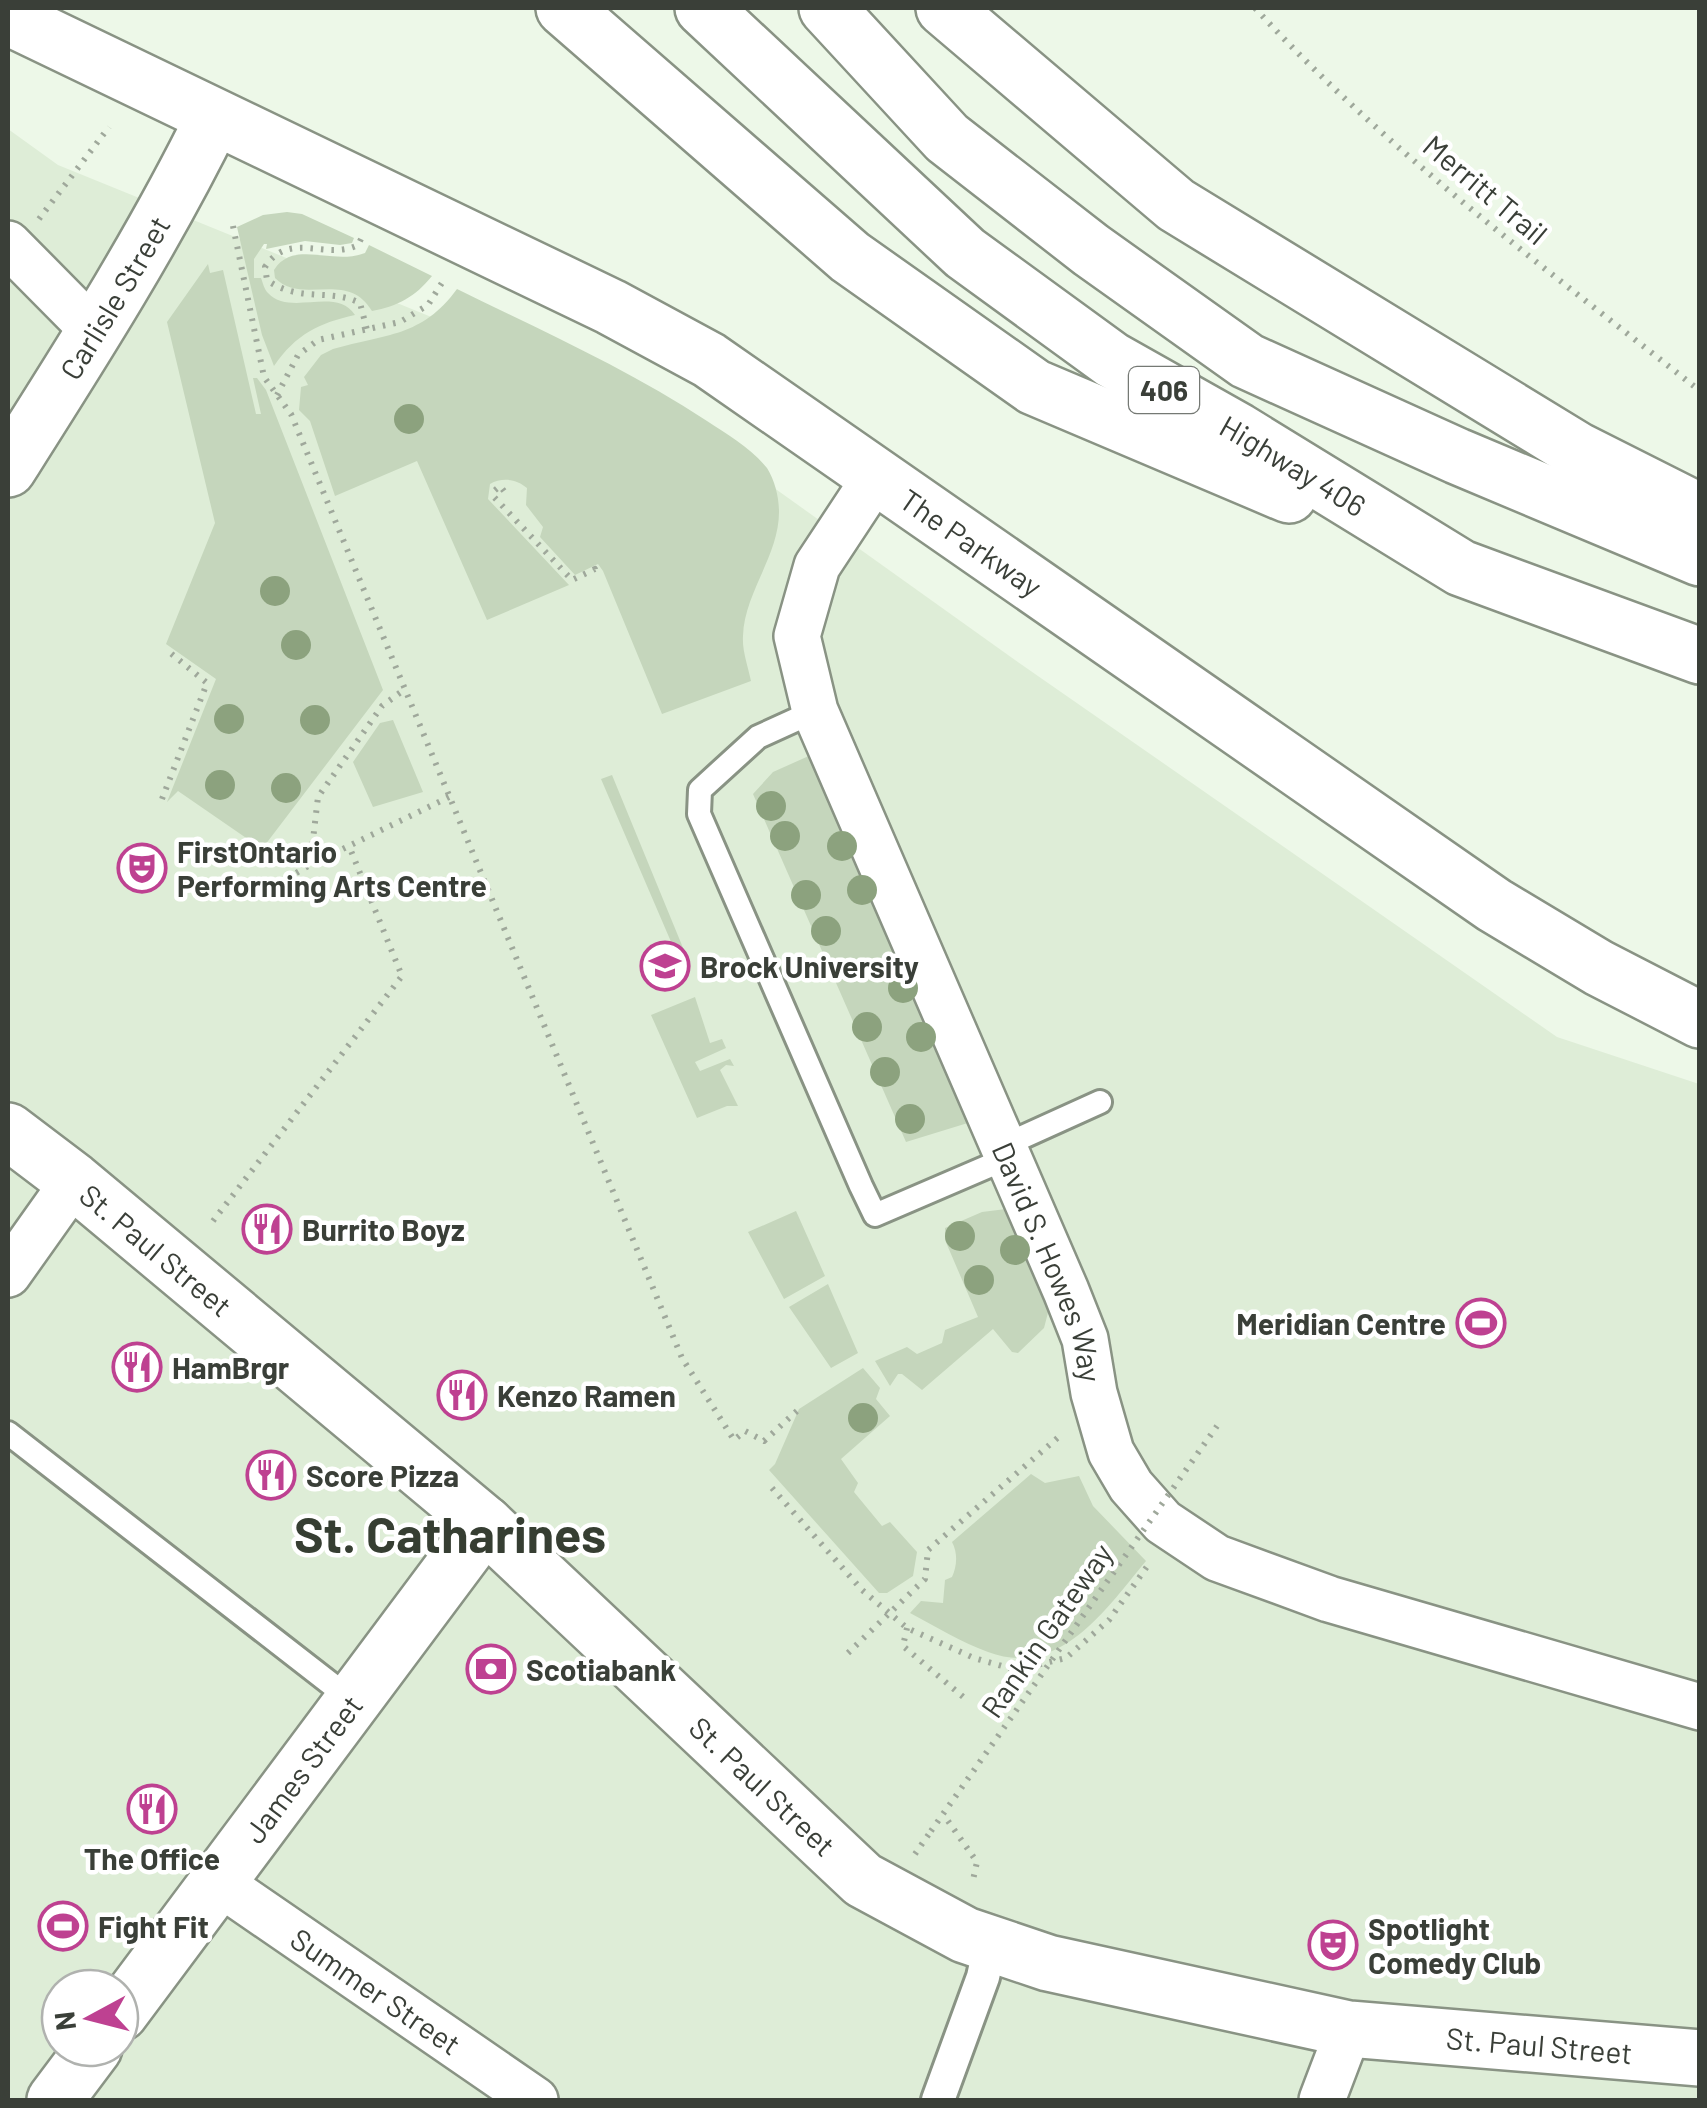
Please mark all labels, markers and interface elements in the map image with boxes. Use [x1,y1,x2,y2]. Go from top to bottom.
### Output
street label: Merritt Trail [1417,127,1555,251]
street label: Carlisle Street [51,209,177,386]
road number: 406 [1129,367,1199,413]
street label: Highway 406 [1214,407,1373,523]
street label: The Parkway [894,481,1049,604]
place label: FirstOntario Performing Arts Centre [177,833,487,903]
theatre icon: FirstOntario Performing Arts Centre [116,842,168,894]
school or university icon: Brock University [639,940,691,992]
place label: Brock University [700,948,919,984]
street label: David S. Howes Way [986,1136,1110,1385]
street label: St. Paul Street [73,1176,240,1323]
restaurant icon: Burrito Boyz [241,1203,293,1255]
place label: Burrito Boyz [302,1211,465,1247]
sports icon: Meridian Centre [1455,1297,1507,1349]
place label: Meridian Centre [1236,1305,1446,1341]
restaurant icon: HamBrgr [111,1341,163,1393]
place label: HamBrgr [172,1349,290,1385]
restaurant icon: Kenzo Ramen [436,1369,488,1421]
place label: Kenzo Ramen [497,1377,676,1413]
restaurant icon: Score Pizza [245,1449,297,1501]
place label: Score Pizza [306,1457,459,1493]
district label: St. Catharines [294,1503,606,1563]
street label: Rankin Gateway [973,1536,1119,1724]
bank icon: Scotiabank [465,1643,517,1695]
place label: Scotiabank [526,1651,676,1687]
street label: James Street [236,1688,369,1850]
street label: St. Paul Street [683,1709,843,1863]
restaurant icon: The Office [126,1783,178,1835]
place label: The Office [84,1840,220,1876]
sports icon: Fight Fit [37,1900,89,1952]
place label: Fight Fit [98,1908,209,1944]
place label: Spotlight Comedy Club [1368,1910,1541,1980]
theatre icon: Spotlight Comedy Club [1307,1919,1359,1971]
street label: Summer Street [284,1920,468,2062]
north arrow [40,1968,140,2068]
text: N [46,2010,82,2032]
street label: St. Paul Street [1445,2019,1634,2070]

